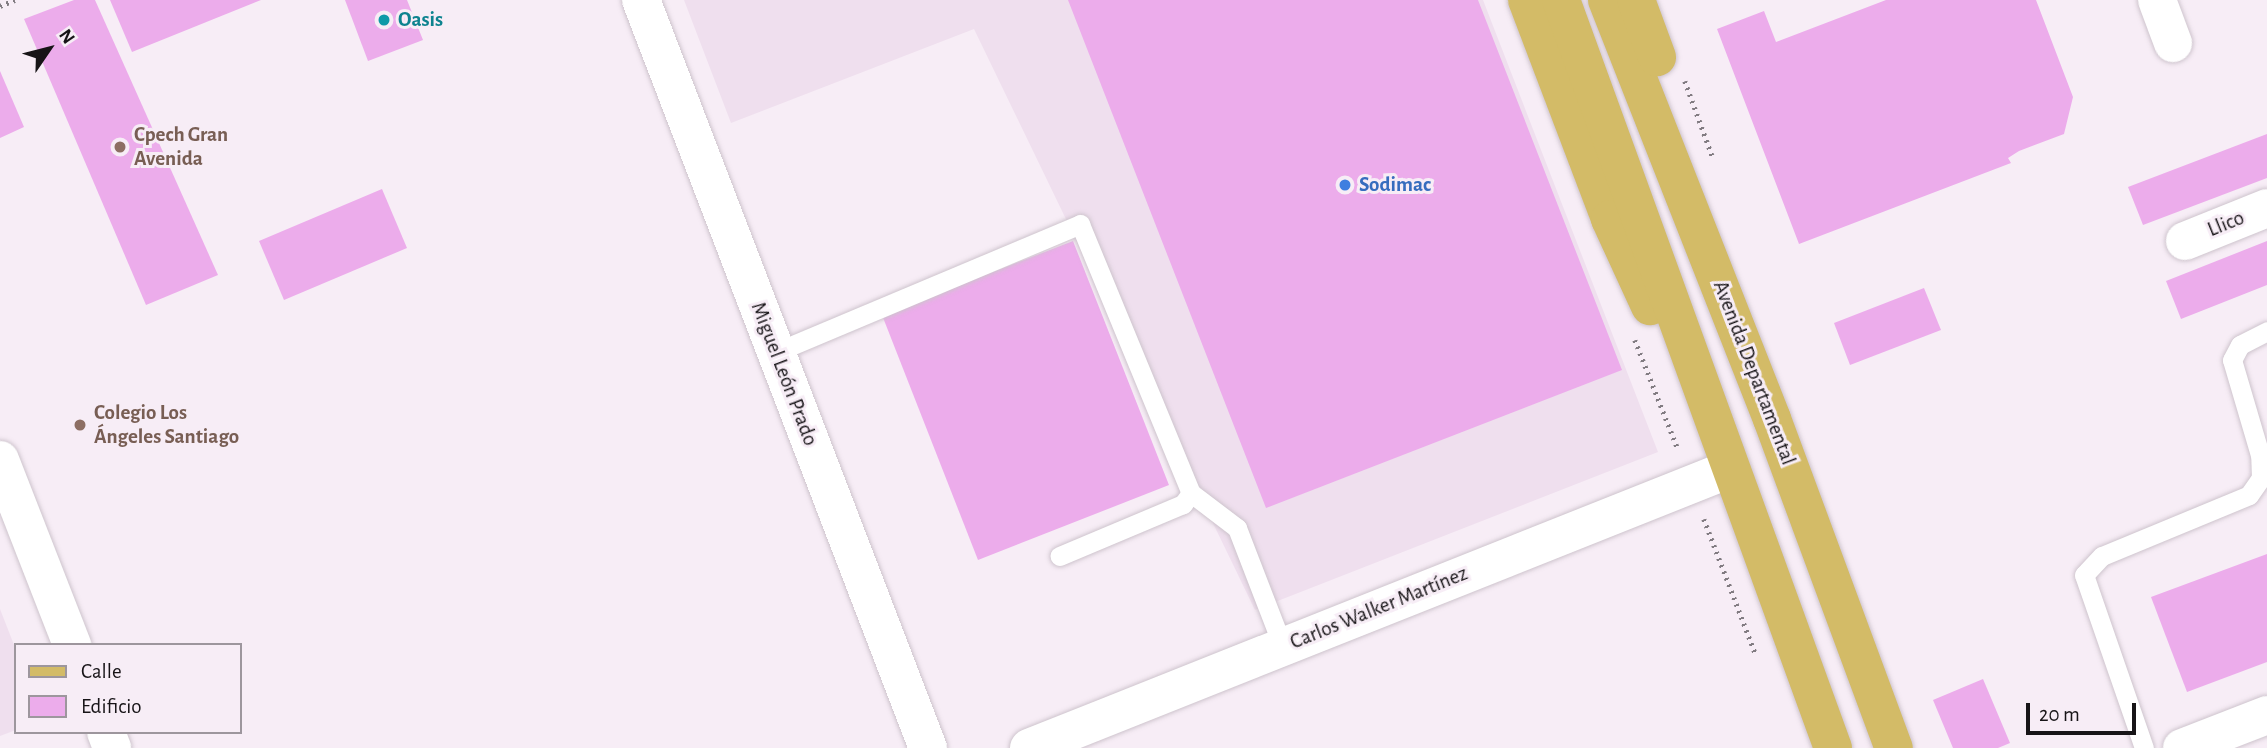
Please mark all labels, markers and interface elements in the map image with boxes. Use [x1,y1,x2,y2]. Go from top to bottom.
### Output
place label: Oasis [398,7,443,33]
marker: Oasis [376,12,392,28]
north arrow [14,14,84,84]
text: N [55,26,78,48]
place label: Cpech Gran Avenida [134,122,228,172]
marker: Cpech Gran Avenida [112,139,128,155]
place label: Sodimac [1359,172,1431,198]
marker: Sodimac [1337,177,1353,193]
street label: Llico [2204,205,2248,243]
street label: Avenida Departamental [1707,277,1801,469]
street label: Miguel León Prado [745,299,823,449]
place label: Colegio Los Ángeles Santiago [94,400,239,450]
marker: Colegio Los Ángeles Santiago [72,417,88,433]
street label: Carlos Walker Martínez [1287,561,1471,655]
legend [14,643,242,734]
text: Calle [81,661,122,682]
scale bar [2029,688,2139,732]
text: Edificio [81,696,142,717]
text: 20 m [2039,704,2080,725]

